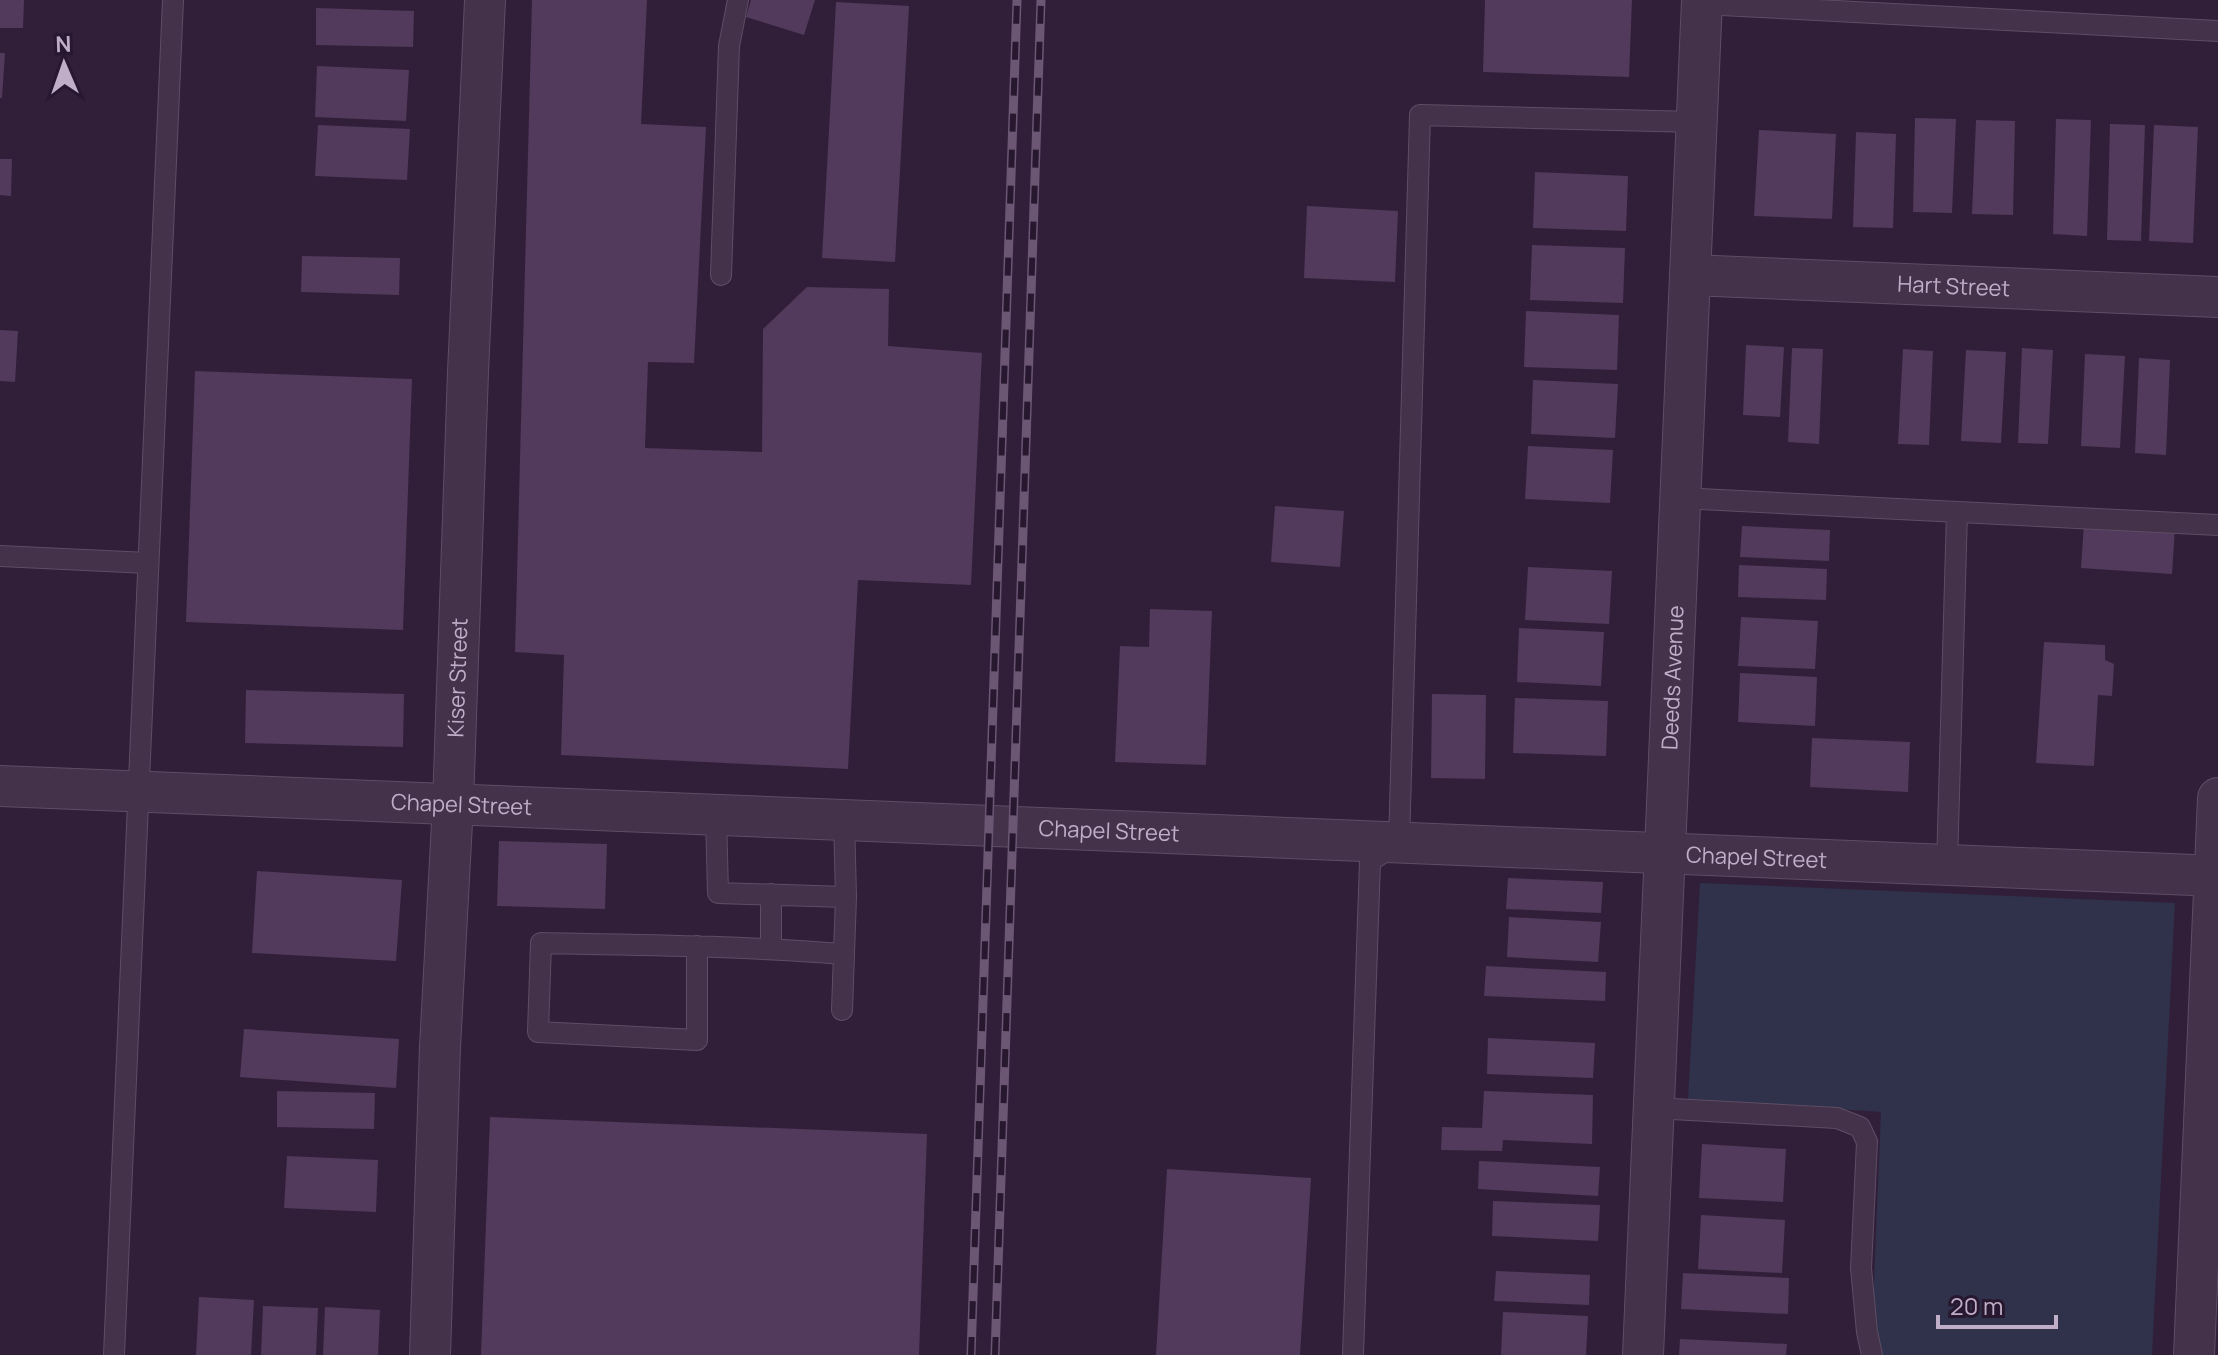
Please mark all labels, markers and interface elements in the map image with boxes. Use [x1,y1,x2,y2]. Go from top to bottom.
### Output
north arrow [24,24,104,104]
text: N [55,29,72,59]
street label: Hart Street [1897,269,2011,303]
street label: Deeds Avenue [1654,604,1691,751]
street label: Kiser Street [440,617,474,738]
street label: Chapel Street [390,787,533,822]
street label: Chapel Street [1038,813,1180,849]
street label: Chapel Street [1686,839,1828,875]
scale bar [1938,1279,2056,1329]
text: 20 m [1950,1289,2003,1322]

